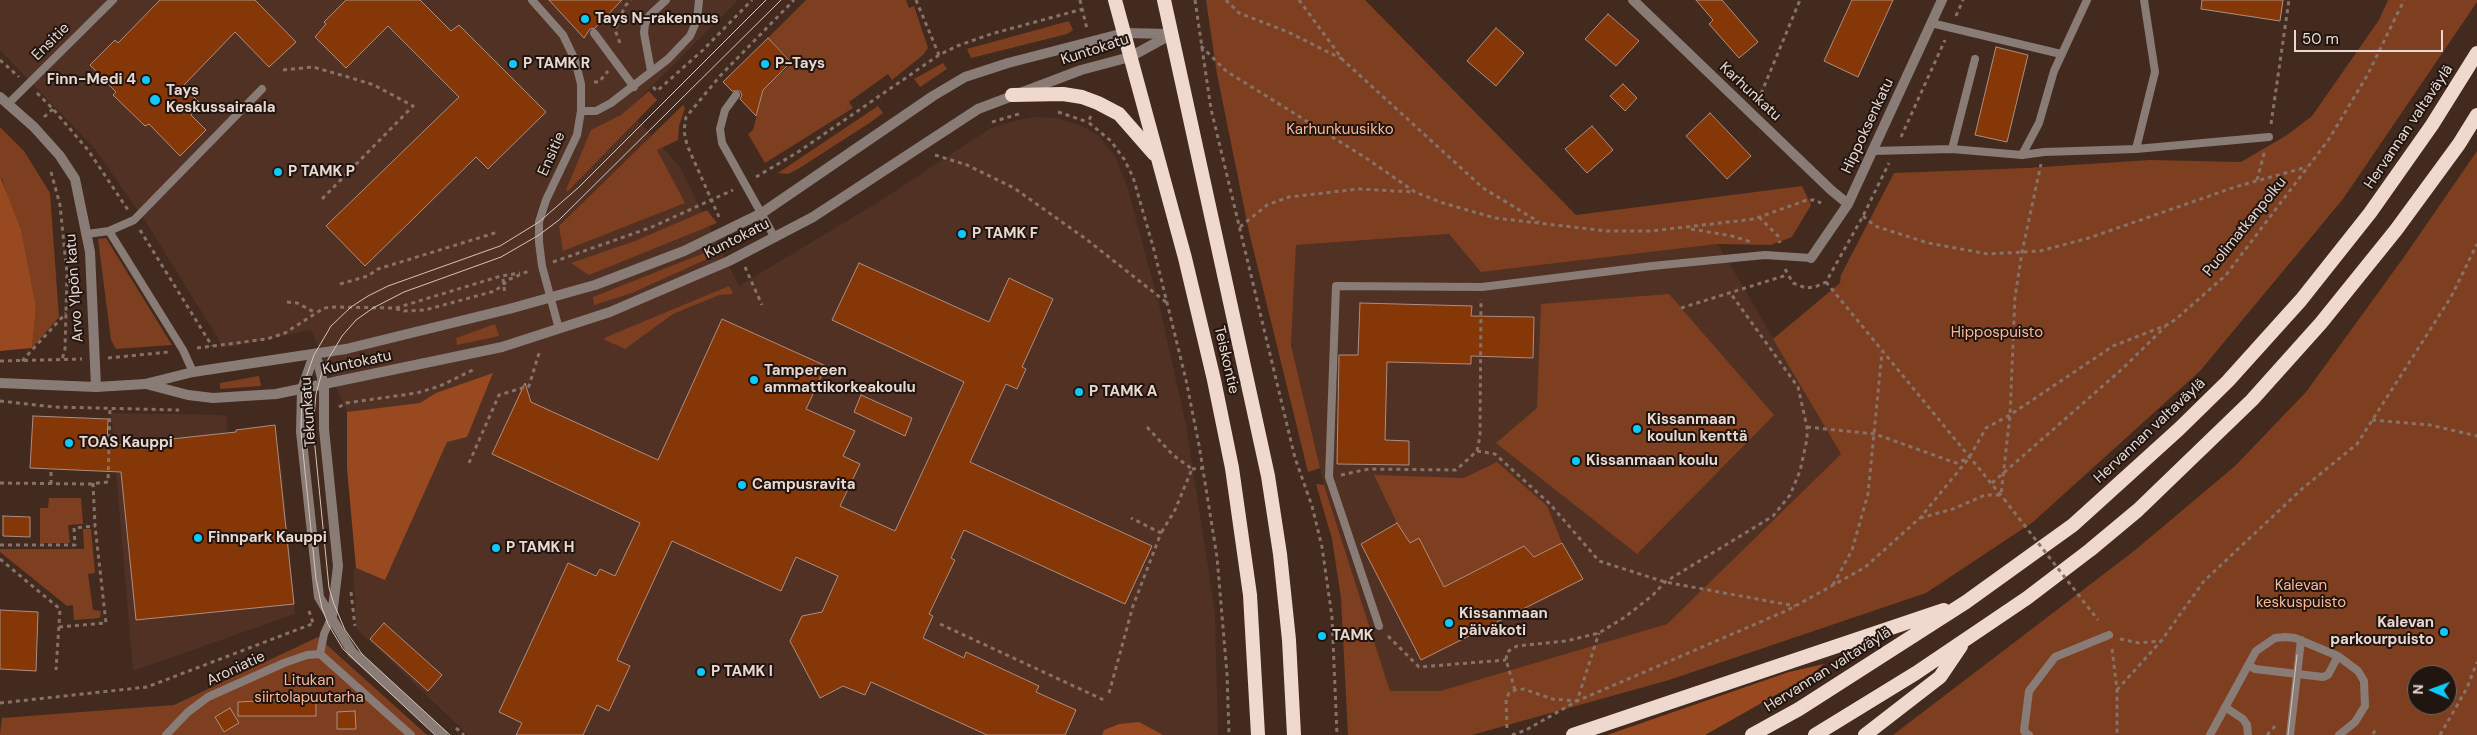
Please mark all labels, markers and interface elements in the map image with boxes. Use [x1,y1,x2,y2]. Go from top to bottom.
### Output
place label: Tays N-rakennus [595,10,719,28]
marker: Tays N-rakennus [579,13,591,25]
street label: Ensitie [28,19,74,65]
scale bar [2297,20,2446,52]
text: 50 m [2302,29,2339,49]
street label: Kuntokatu [1059,31,1131,69]
place label: P TAMK R [523,55,590,73]
place label: P-Tays [775,55,825,73]
marker: P TAMK R [507,58,519,70]
marker: P-Tays [759,58,771,70]
street label: Karhunkatu [1715,59,1785,125]
street label: Hervannan valtaväylä [2361,61,2457,193]
place label: Finn-Medi 4 [47,71,136,89]
marker: Finn-Medi 4 [140,74,152,86]
street label: Hippoksenkatu [1838,75,1898,177]
place label: Tays Keskussairaala [166,82,275,117]
marker: Tays Keskussairaala [148,93,162,107]
park label: Karhunkuusikko [1286,121,1394,139]
street label: Ensitie [534,129,570,179]
place label: P TAMK P [288,163,355,181]
marker: P TAMK P [272,166,284,178]
street label: Puolimatkanpolku [2199,174,2291,280]
street label: Kuntokatu [702,215,772,263]
place label: P TAMK F [972,225,1038,243]
marker: P TAMK F [956,228,968,240]
street label: Arvo Ylpön katu [62,233,88,343]
street label: Teiskontie [1209,324,1243,396]
park label: Hippospuisto [1951,324,2043,342]
street label: Kuntokatu [321,347,393,379]
place label: Tampereen ammattikorkeakoulu [764,362,916,397]
marker: Tampereen ammattikorkeakoulu [748,374,760,386]
street label: Hervannan valtaväylä [2090,375,2210,487]
street label: Tekunkatu [298,376,320,448]
place label: P TAMK A [1089,383,1157,401]
marker: P TAMK A [1073,386,1085,398]
place label: Kissanmaan koulun kenttä [1647,411,1748,446]
marker: Kissanmaan koulun kenttä [1631,423,1643,435]
place label: TOAS Kauppi [79,434,173,452]
marker: TOAS Kauppi [63,437,75,449]
place label: Kissanmaan koulu [1586,452,1718,470]
marker: Kissanmaan koulu [1570,455,1582,467]
place label: Campusravita [752,476,856,494]
marker: Campusravita [736,479,748,491]
place label: Finnpark Kauppi [208,529,327,547]
marker: Finnpark Kauppi [192,532,204,544]
place label: P TAMK H [506,539,575,557]
marker: P TAMK H [490,542,502,554]
park label: Kalevan keskuspuisto [2256,577,2346,612]
place label: Kissanmaan päiväkoti [1459,605,1548,640]
place label: Kalevan parkourpuisto [2330,614,2434,649]
marker: Kissanmaan päiväkoti [1443,617,1455,629]
street label: Hervannan valtaväylä [1761,624,1895,716]
marker: Kalevan parkourpuisto [2438,626,2450,638]
place label: TAMK [1332,627,1374,645]
marker: TAMK [1316,630,1328,642]
street label: Aroniatie [204,648,268,690]
place label: P TAMK I [711,663,773,681]
north arrow [2407,665,2457,715]
marker: P TAMK I [695,666,707,678]
park label: Litukan siirtolapuutarha [254,672,364,707]
text: N [2409,684,2427,695]

